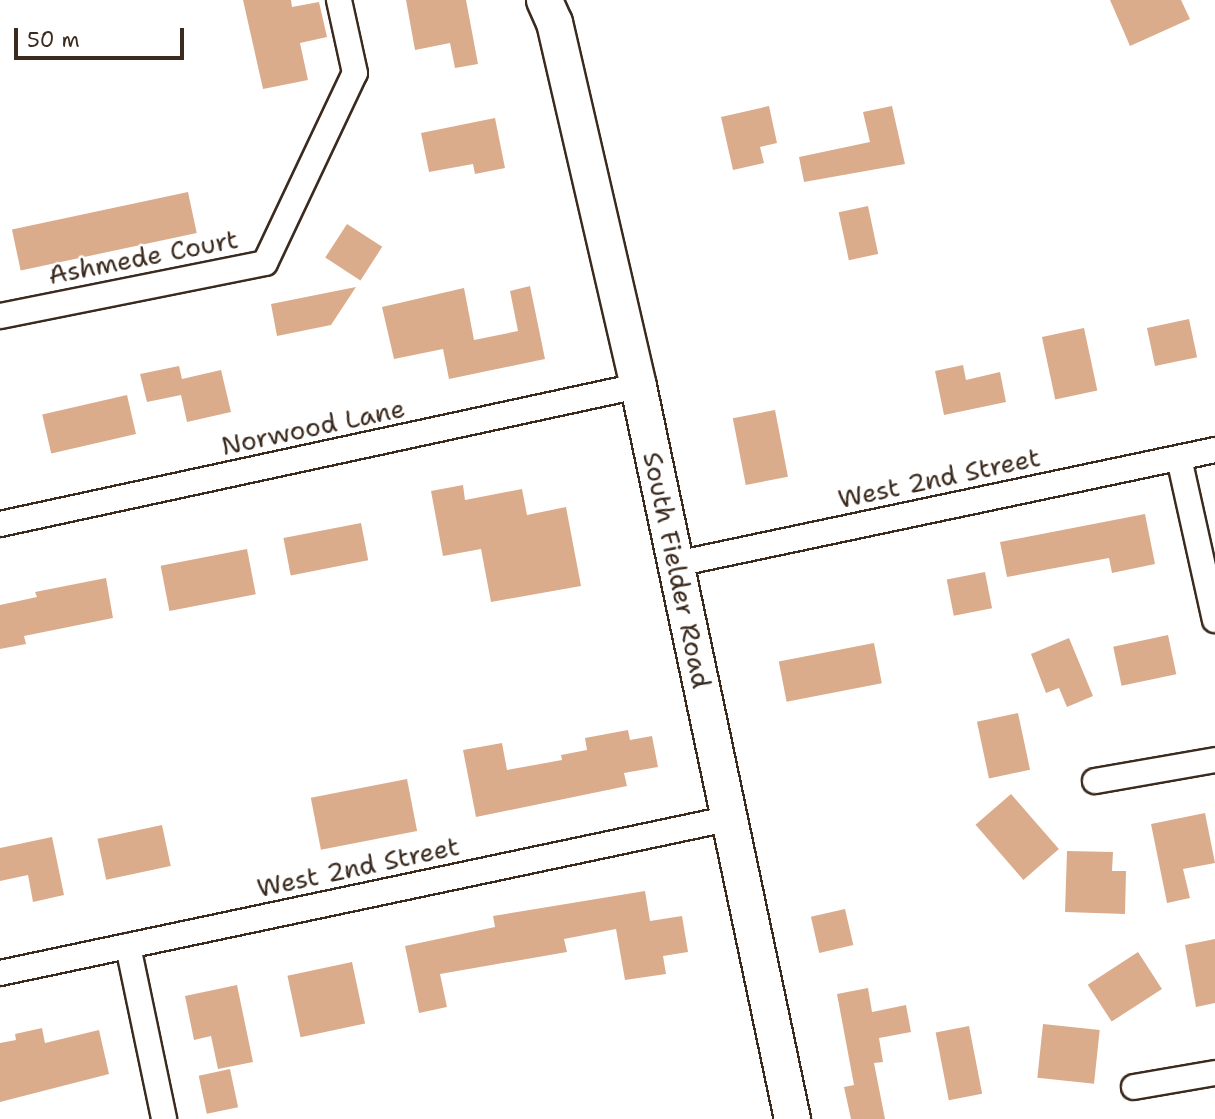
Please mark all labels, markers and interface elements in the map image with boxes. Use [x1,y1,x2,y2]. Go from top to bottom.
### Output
scale bar [18,14,187,58]
text: 50 m [27,26,80,54]
street label: Ashmede Court [46,223,240,291]
street label: Norwood Lane [218,392,408,462]
street label: West 2nd Street [835,441,1043,515]
street label: South Fielder Road [637,449,717,691]
street label: West 2nd Street [254,830,462,904]

